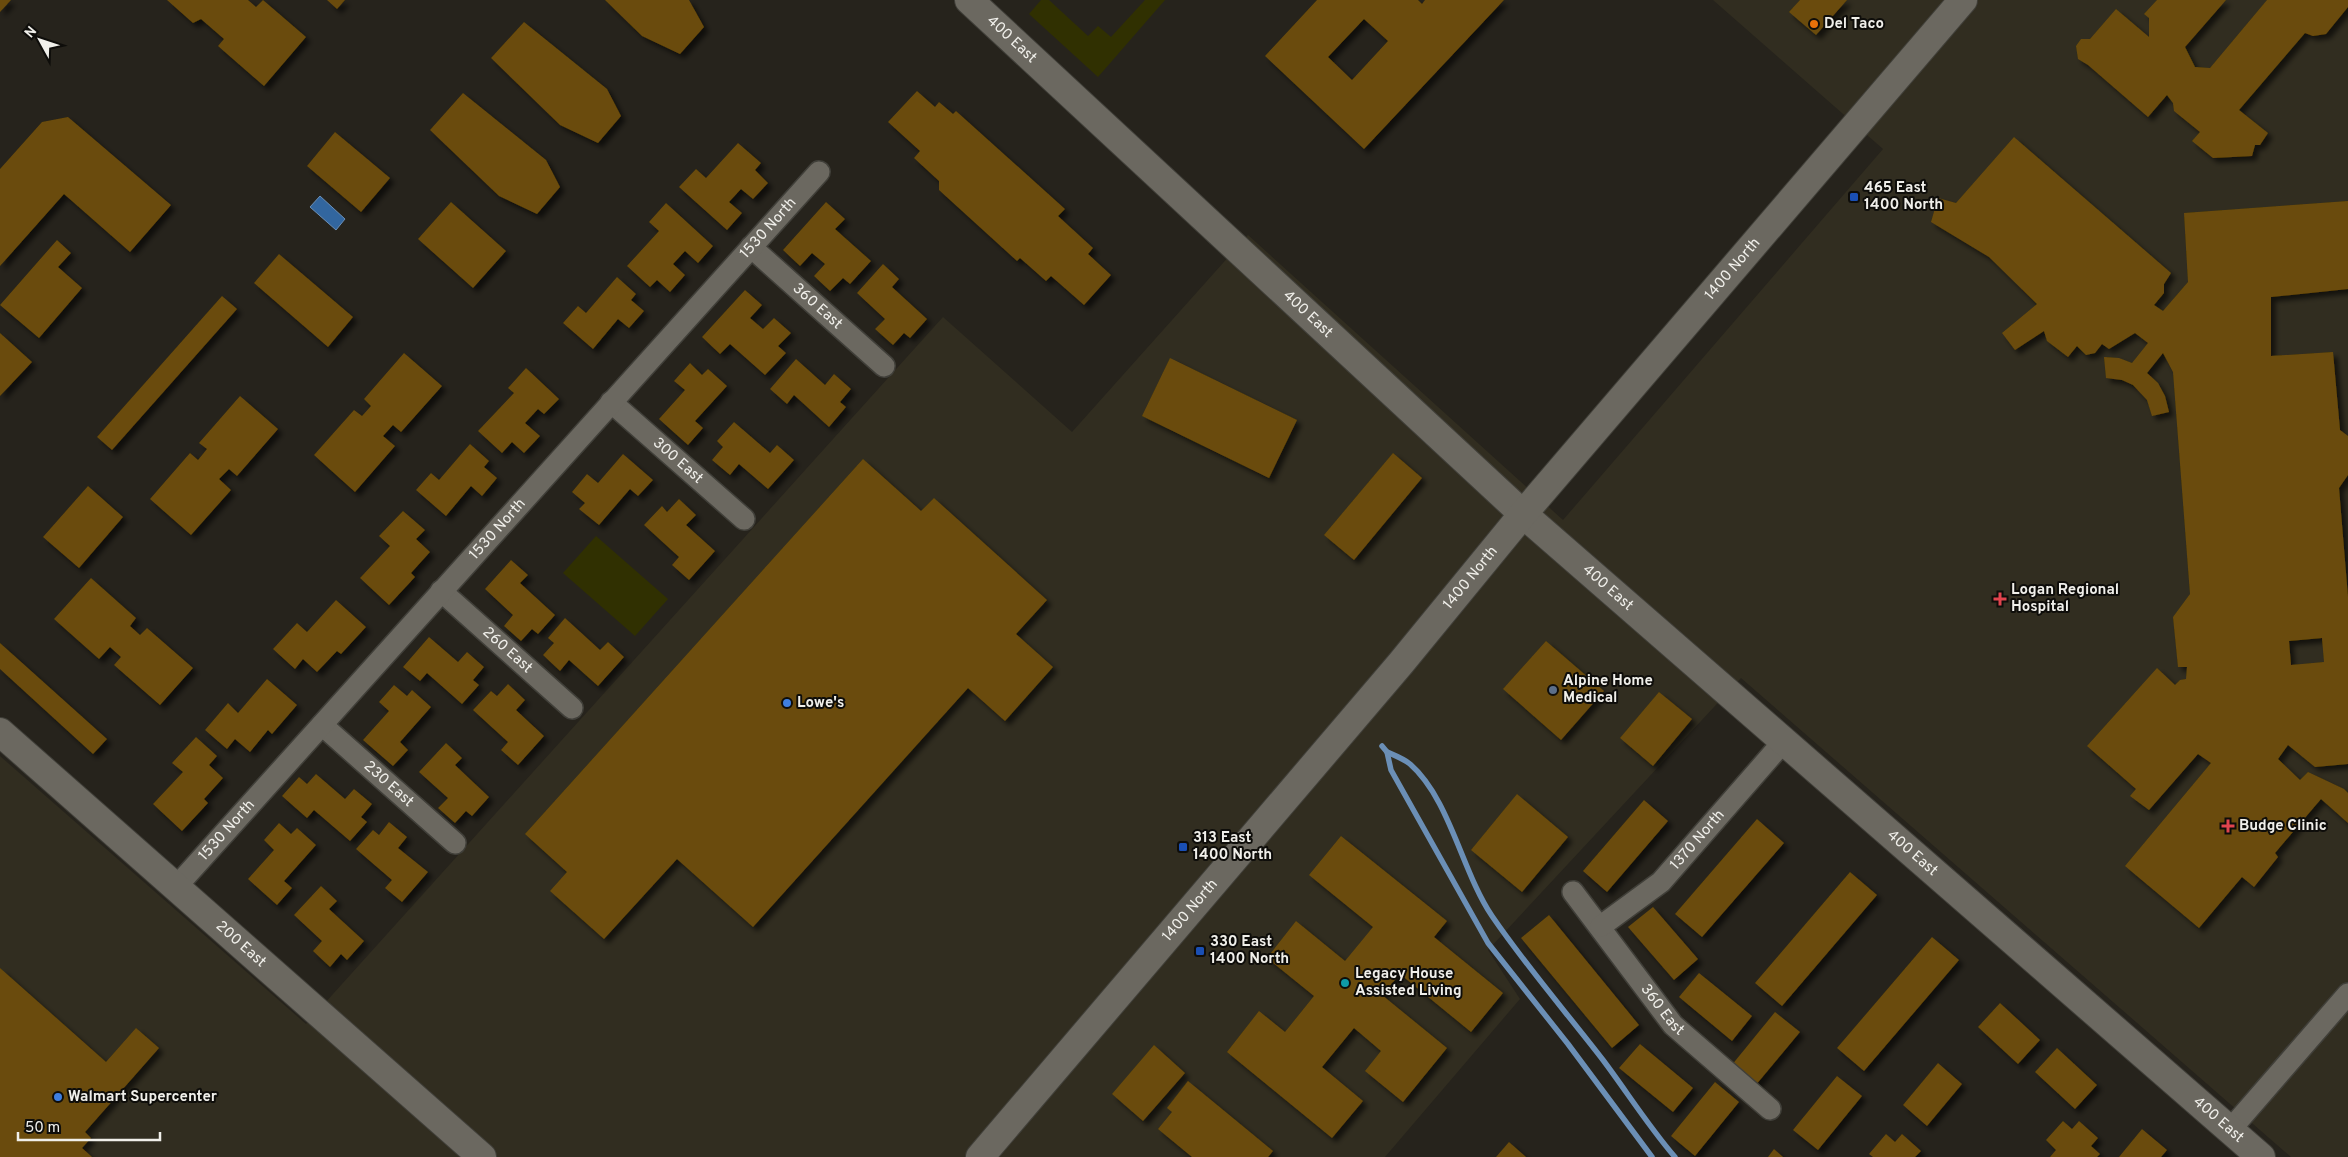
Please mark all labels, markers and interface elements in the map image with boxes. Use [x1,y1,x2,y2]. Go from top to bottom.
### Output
street label: 400 East [983,12,1040,67]
north arrow [15,15,65,65]
place label: Del Taco [1824,15,1884,34]
marker: Del Taco [1808,18,1820,30]
text: N [21,23,41,42]
place label: 465 East 1400 North [1864,179,1943,215]
marker: 465 East 1400 North [1848,191,1860,203]
street label: 1530 North [736,194,801,263]
street label: 1400 North [1701,234,1765,304]
street label: 360 East [788,279,846,334]
street label: 400 East [1279,286,1337,342]
street label: 300 East [649,434,707,488]
street label: 1530 North [465,495,530,564]
street label: 1400 North [1439,542,1502,613]
street label: 400 East [1578,560,1637,615]
place label: Logan Regional Hospital [2011,581,2119,617]
marker: Logan Regional Hospital [1993,592,2007,606]
street label: 260 East [478,623,536,678]
place label: Alpine Home Medical [1563,672,1653,708]
marker: Alpine Home Medical [1547,684,1559,696]
place label: Lowe's [797,694,844,713]
marker: Lowe's [781,697,793,709]
street label: 230 East [360,757,418,811]
street label: 1530 North [194,796,259,865]
street label: 1370 North [1666,806,1729,874]
place label: Budge Clinic [2239,817,2327,836]
marker: Budge Clinic [2221,819,2235,833]
street label: 400 East [1883,826,1942,880]
place label: 313 East 1400 North [1193,829,1272,865]
marker: 313 East 1400 North [1177,841,1189,853]
street label: 1400 North [1158,875,1222,946]
street label: 200 East [212,917,270,972]
place label: 330 East 1400 North [1210,933,1289,969]
marker: 330 East 1400 North [1194,945,1206,957]
place label: Legacy House Assisted Living [1355,965,1462,1001]
marker: Legacy House Assisted Living [1339,977,1351,989]
street label: 360 East [1636,980,1688,1040]
place label: Walmart Supercenter [68,1088,218,1107]
marker: Walmart Supercenter [52,1091,64,1103]
street label: 400 East [2189,1093,2248,1147]
scale bar [18,1110,160,1142]
text: 50 m [25,1119,60,1138]

